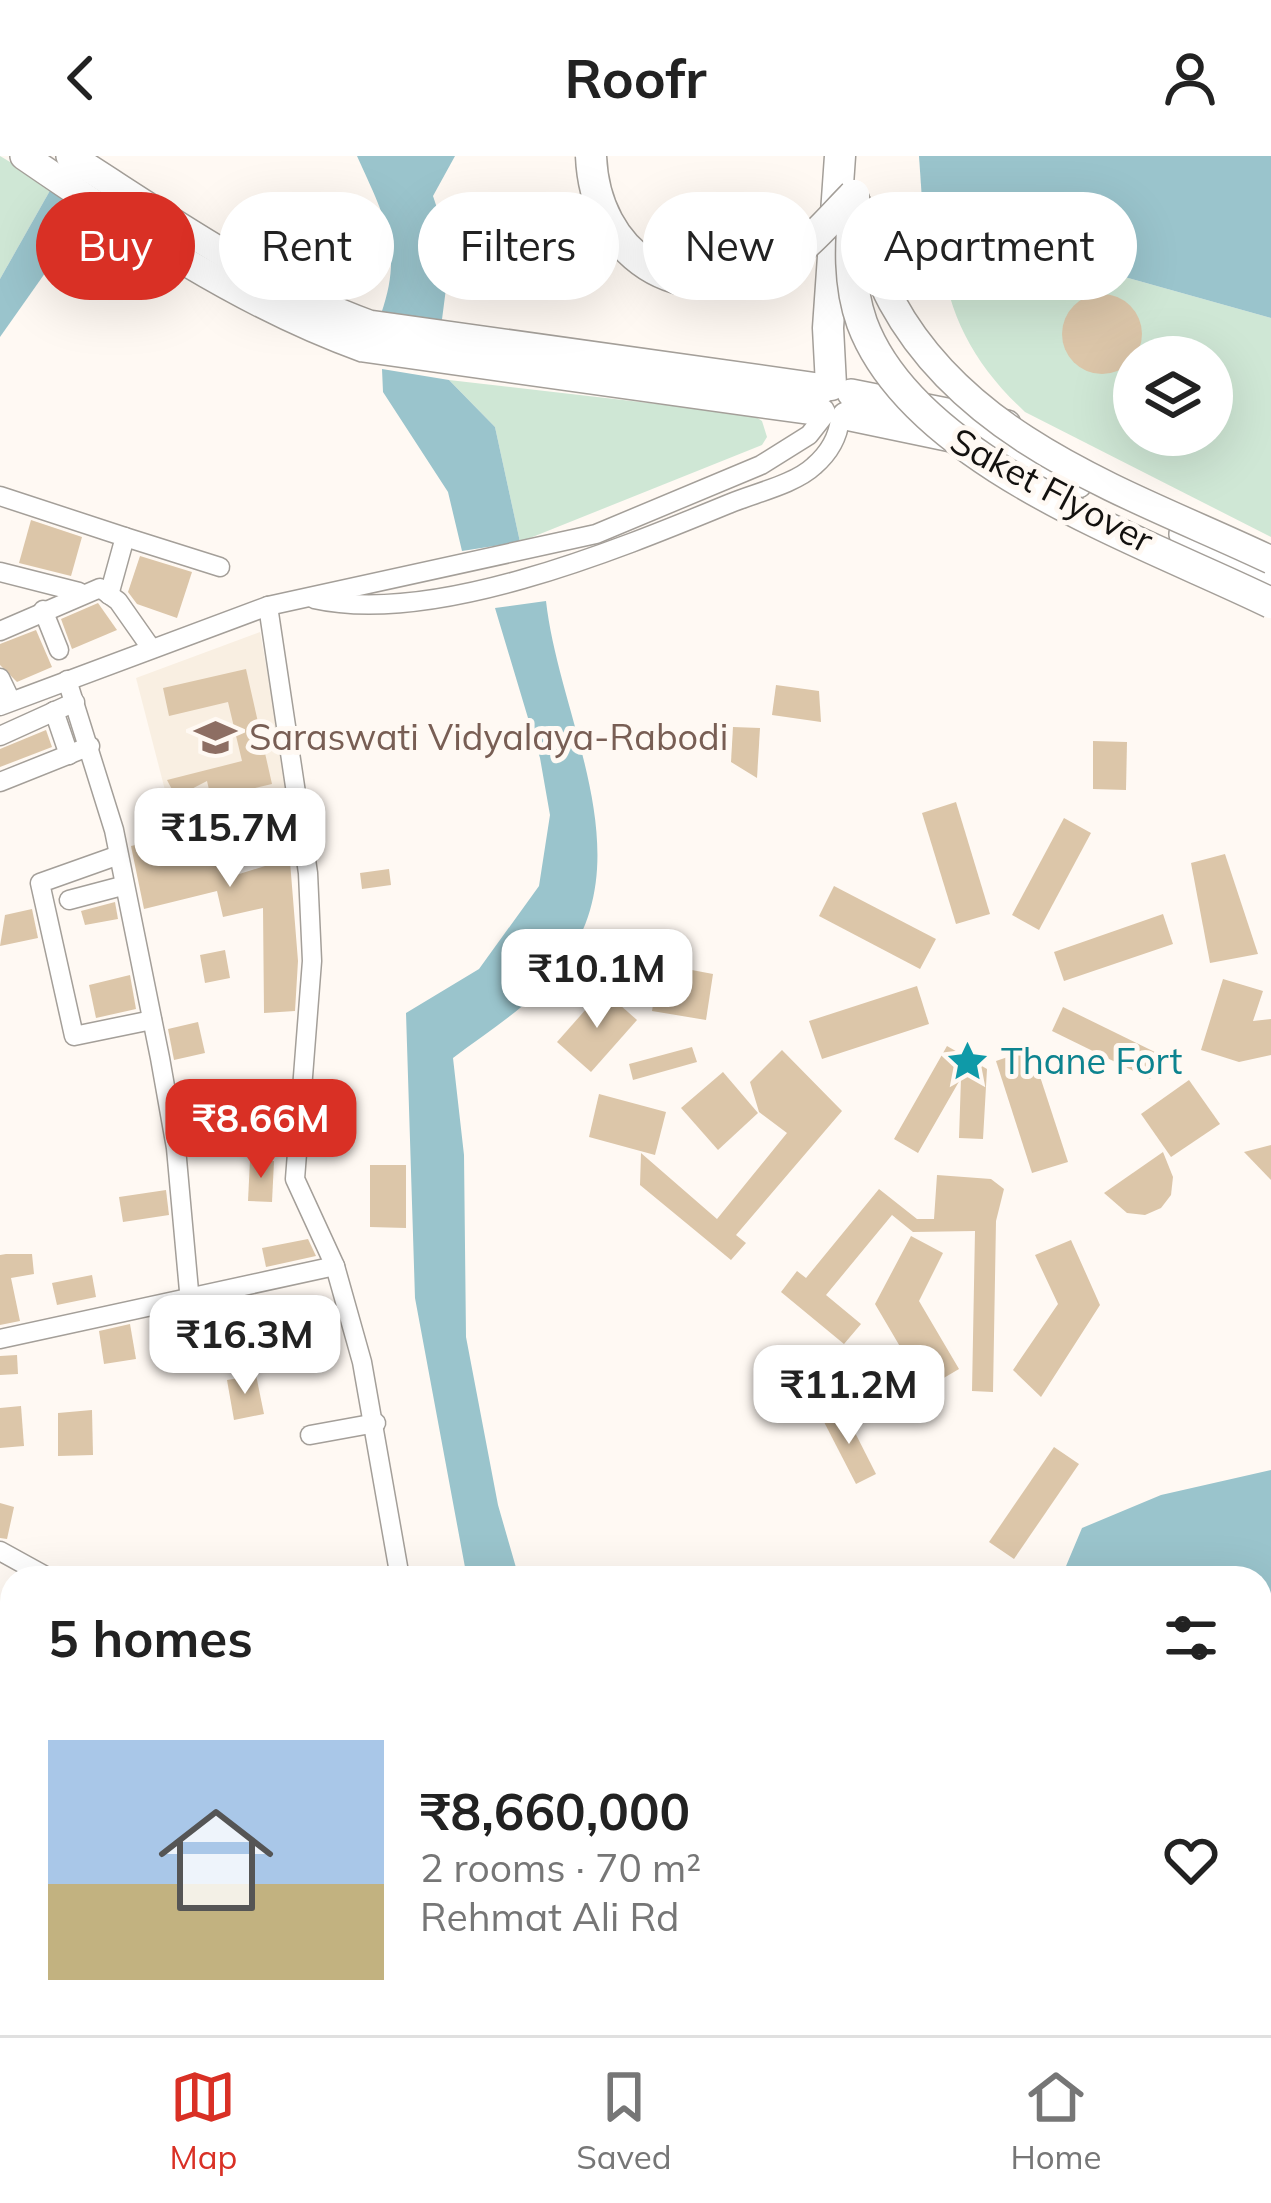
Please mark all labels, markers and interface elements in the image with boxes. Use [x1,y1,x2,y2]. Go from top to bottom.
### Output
text: Roofr [565,44,706,112]
icon: back [48,45,114,111]
icon: person [1157,45,1223,111]
chip: Buy [36,192,195,300]
chip: Rent [219,192,394,300]
chip: Filters [418,192,619,300]
chip: New [643,192,817,300]
chip: Apartment [841,192,1137,300]
map controls [1113,336,1233,456]
button: layers [1113,336,1233,456]
street label: Saket Flyover [943,417,1161,562]
school or university icon: Saraswati Vidyalaya-Rabodi [192,714,238,760]
place label: Saraswati Vidyalaya-Rabodi [249,714,728,759]
pin: ₹15.7M [132,788,328,890]
text: ₹15.7M [161,802,299,851]
pin: ₹10.1M [499,929,695,1031]
text: ₹10.1M [528,943,666,992]
place icon: Thane Fort [944,1038,990,1084]
place label: Thane Fort [1001,1038,1182,1083]
pin: ₹8.66M [163,1079,359,1181]
text: ₹8.66M [192,1093,330,1142]
pin: ₹16.3M [147,1295,343,1397]
text: ₹16.3M [176,1309,314,1358]
pin: ₹11.2M [751,1345,947,1447]
text: ₹11.2M [780,1359,918,1408]
icon: filters [1158,1605,1224,1671]
text: 5 homes [48,1606,253,1670]
text: ₹8,660,000 [420,1779,690,1843]
icon: home [144,1788,288,1932]
icon: heart [1158,1827,1224,1893]
text: 2 rooms · 70 m² [420,1843,701,1892]
text: Rehmat Ali Rd [420,1892,679,1941]
tab: Map [169,2064,237,2177]
tab: Saved [576,2064,672,2177]
tab: Home [1010,2064,1102,2177]

